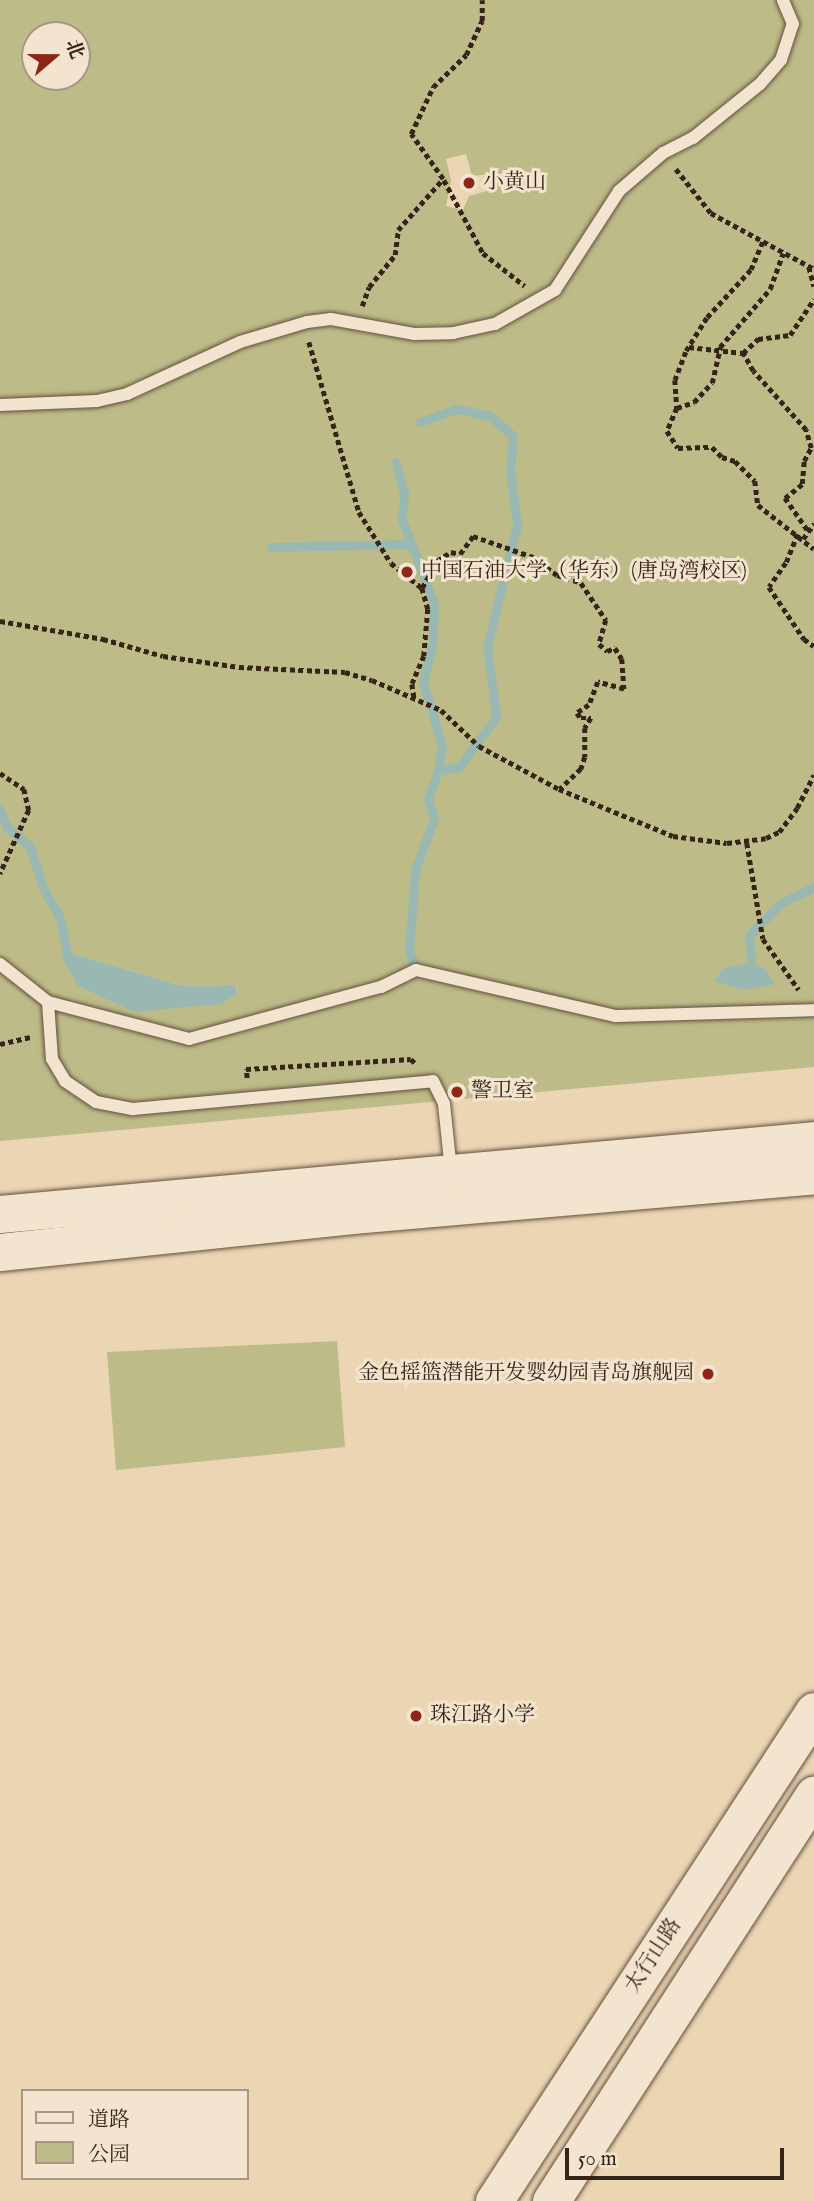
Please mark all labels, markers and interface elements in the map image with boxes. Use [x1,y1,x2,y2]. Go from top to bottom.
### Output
north arrow [21,21,91,91]
text: 北 [59,36,88,63]
place label: 小黄山 [483,170,546,196]
marker: 小黄山 [461,175,477,191]
place label: 中国石油大学（华东）(唐岛湾校区) [421,559,747,585]
marker: 中国石油大学（华东）(唐岛湾校区) [399,564,415,580]
place label: 警卫室 [471,1079,534,1105]
marker: 警卫室 [449,1084,465,1100]
place label: 金色摇篮潜能开发婴幼园青岛旗舰园 [358,1361,694,1387]
marker: 金色摇篮潜能开发婴幼园青岛旗舰园 [700,1366,716,1382]
place label: 珠江路小学 [430,1703,535,1729]
marker: 珠江路小学 [408,1708,424,1724]
street label: 太行山路 [621,1914,687,1998]
legend [21,2089,248,2180]
text: 道路 [88,2107,130,2134]
scale bar [569,2134,788,2178]
text: 公园 [88,2142,130,2169]
text: 50 m [578,2146,617,2173]

